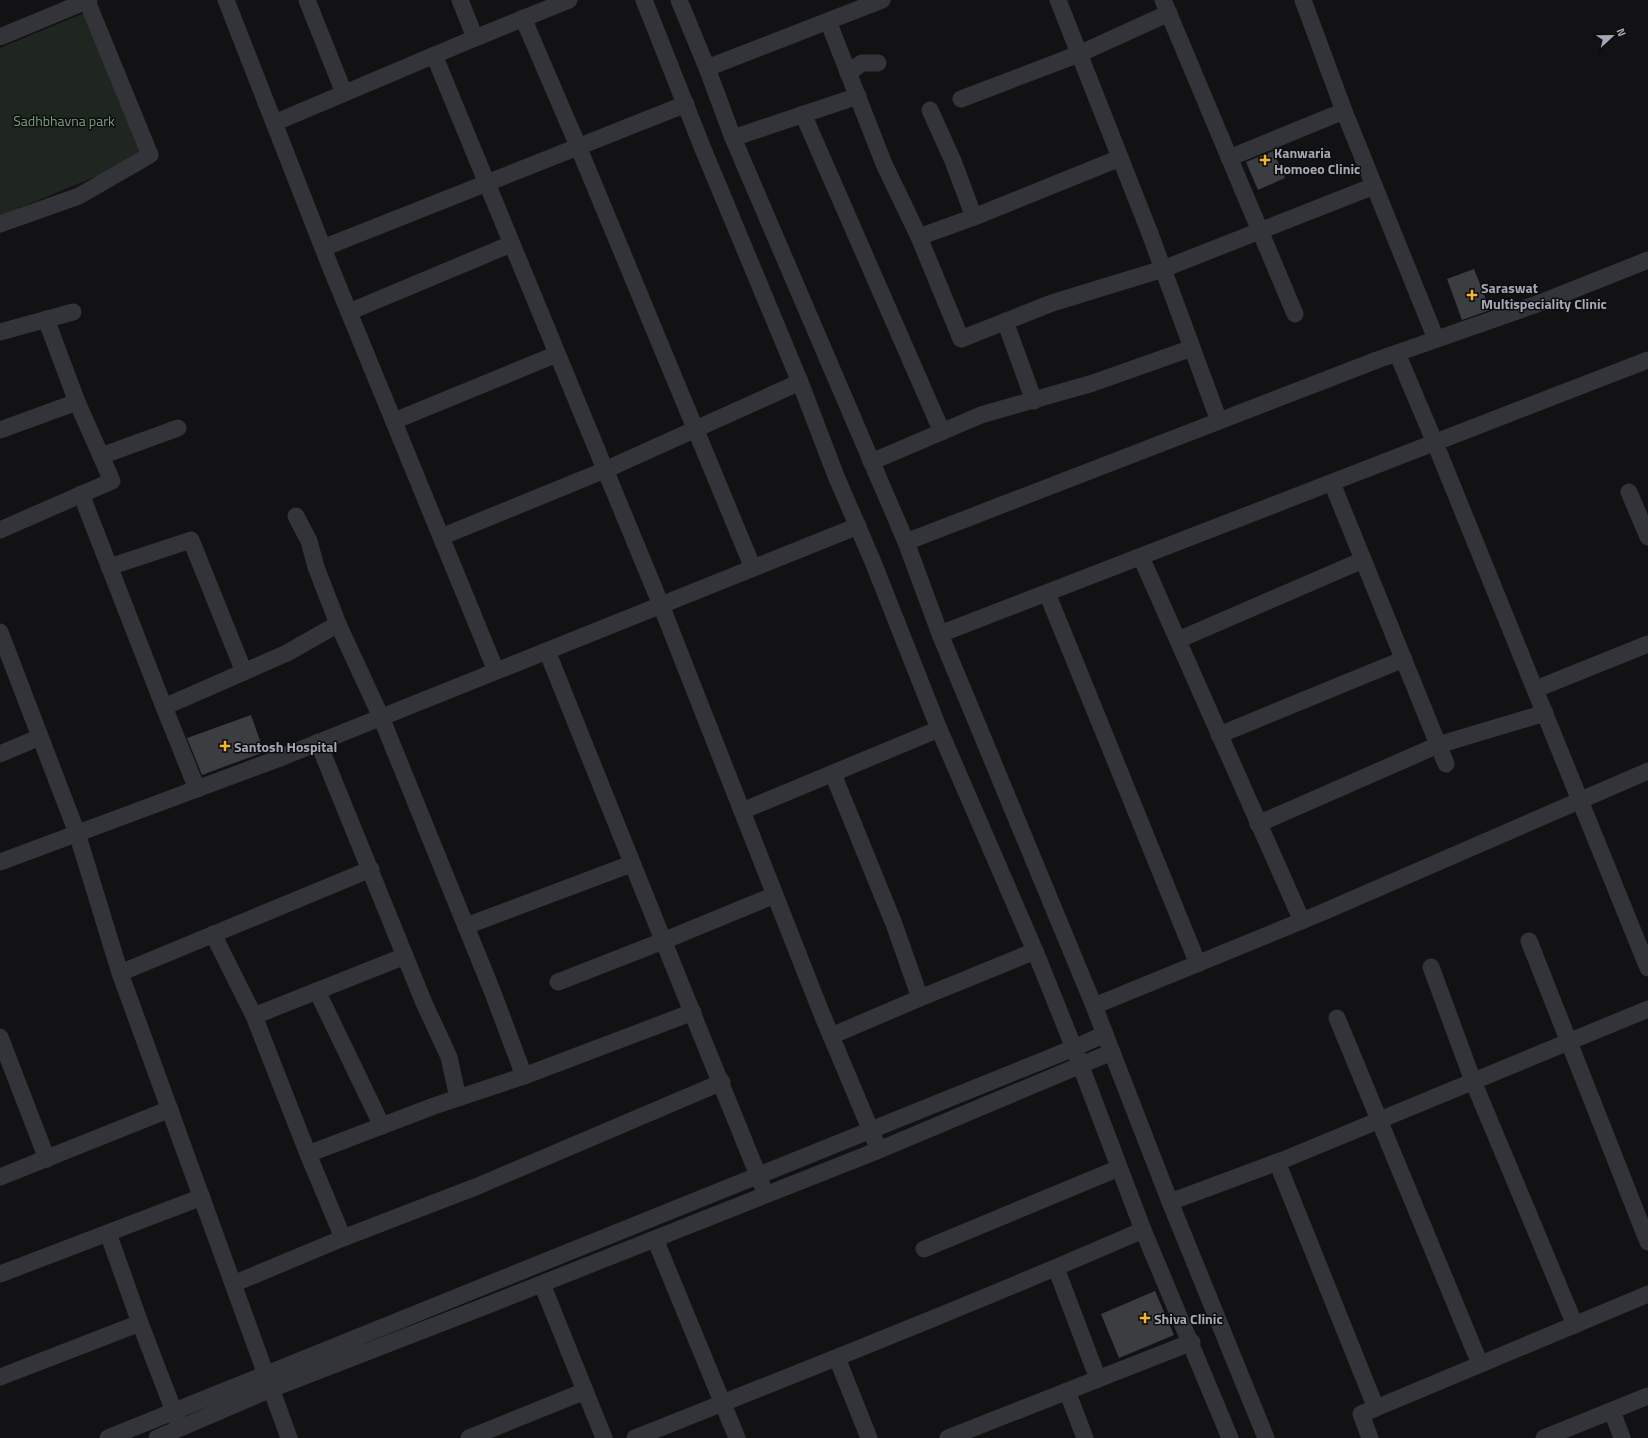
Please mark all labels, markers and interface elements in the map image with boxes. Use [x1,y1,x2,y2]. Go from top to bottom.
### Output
north arrow [1592,16,1632,56]
text: N [1612,26,1630,39]
park label: Sadhbhavna park [13,110,115,131]
place label: Kanwaria Homoeo Clinic [1274,142,1360,179]
marker: Kanwaria Homoeo Clinic [1259,154,1271,166]
place label: Saraswat Multispeciality Clinic [1481,277,1607,314]
marker: Saraswat Multispeciality Clinic [1466,289,1478,301]
place label: Santosh Hospital [234,736,337,757]
marker: Santosh Hospital [219,740,231,752]
place label: Shiva Clinic [1154,1308,1223,1329]
marker: Shiva Clinic [1139,1312,1151,1324]

